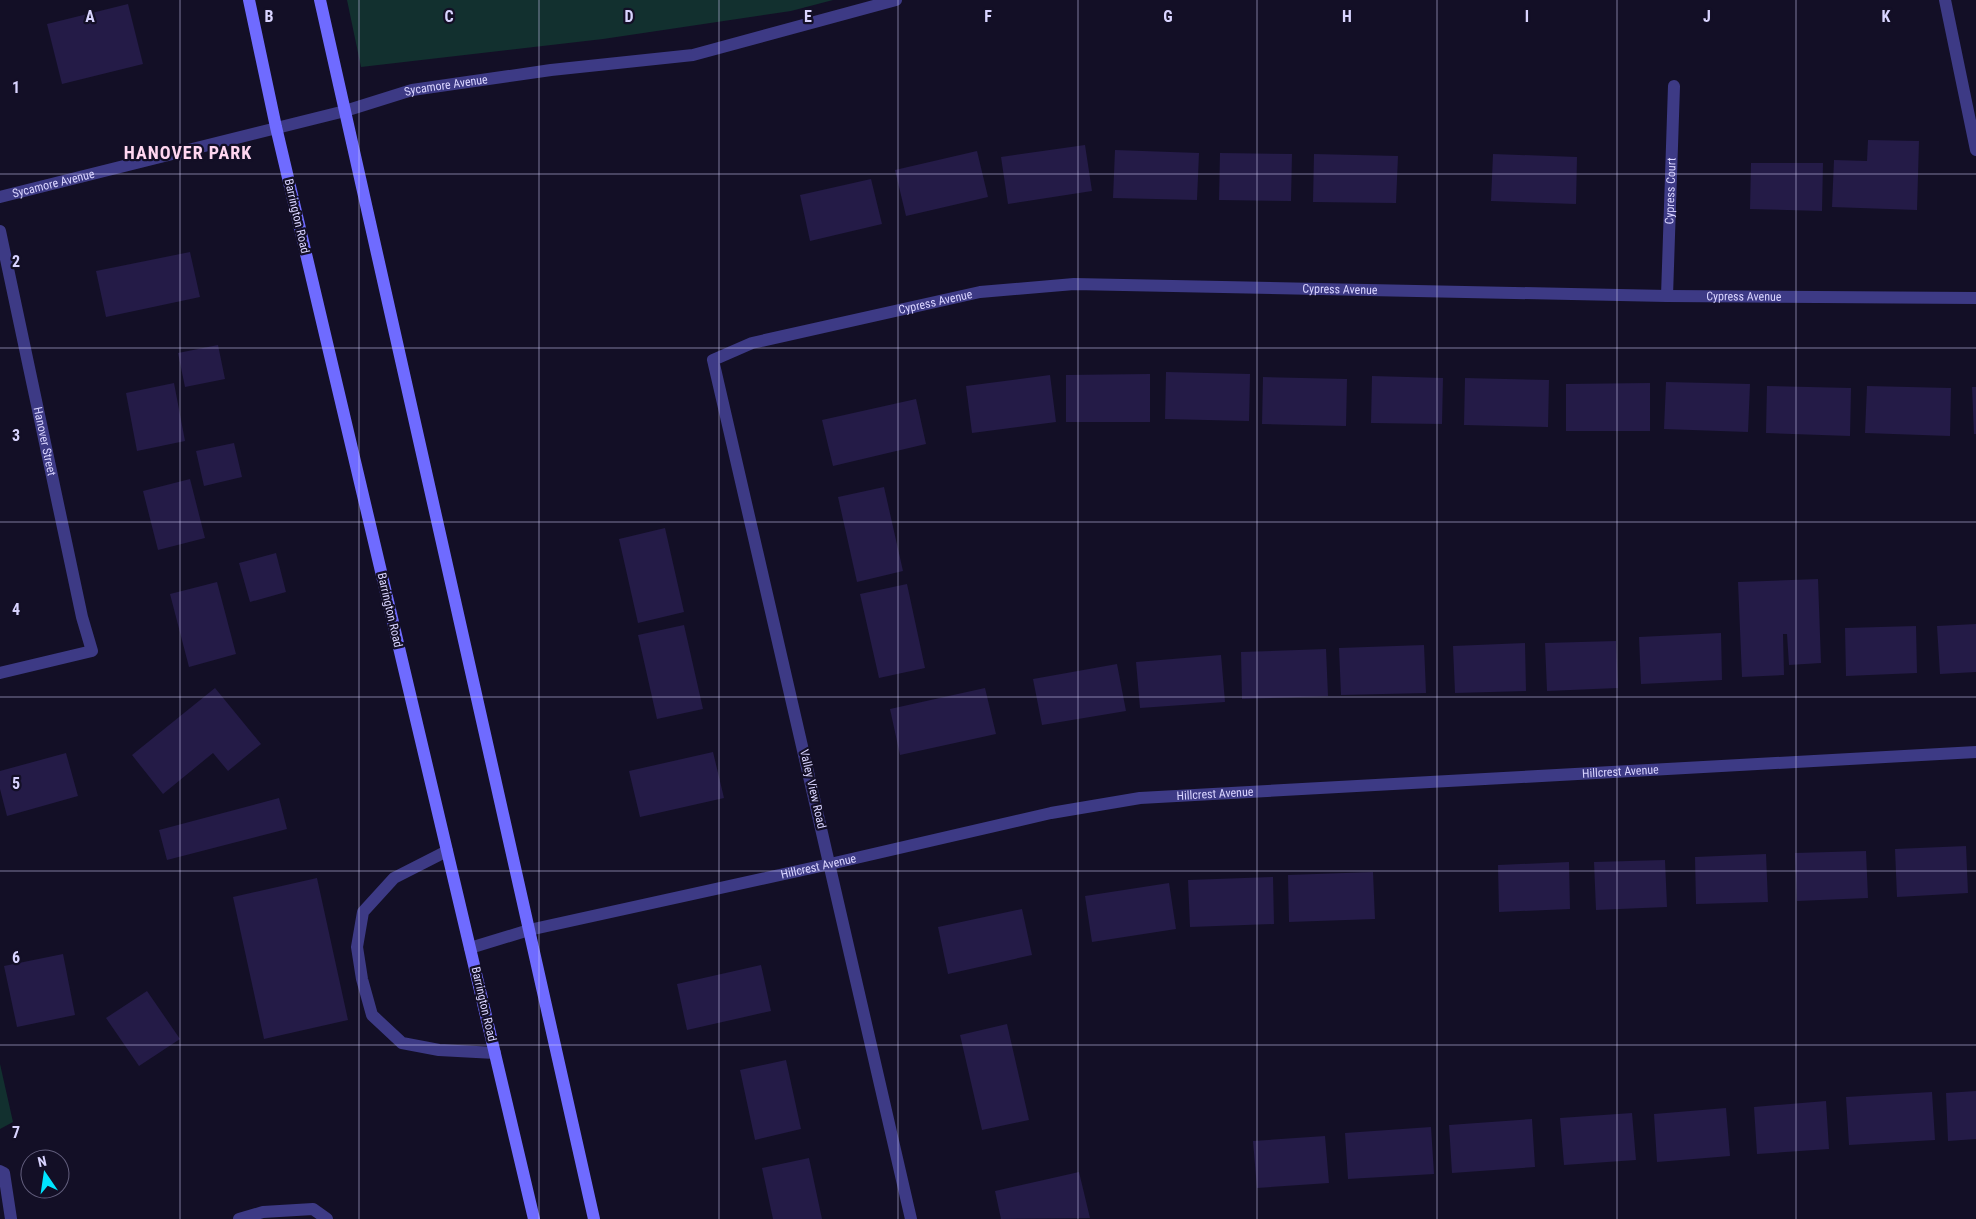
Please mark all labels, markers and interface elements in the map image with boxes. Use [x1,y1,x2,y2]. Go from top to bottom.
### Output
text: A [85,7,95,26]
text: B [265,7,274,26]
text: C [444,7,454,26]
text: D [624,7,634,26]
text: E [804,7,812,26]
text: F [984,7,992,26]
text: G [1163,7,1173,26]
text: H [1342,7,1352,26]
text: I [1525,7,1529,26]
text: J [1703,7,1711,26]
text: K [1882,7,1891,26]
street label: Sycamore Avenue [402,72,489,99]
text: 1 [12,78,20,97]
district label: HANOVER PARK [124,142,252,163]
street label: Cypress Court [1662,157,1679,225]
street label: Sycamore Avenue [11,167,96,201]
street label: Barrington Road [282,177,312,255]
text: 2 [12,252,20,271]
street label: Cypress Avenue [1302,282,1378,297]
street label: Cypress Avenue [897,287,974,317]
street label: Cypress Avenue [1706,289,1782,304]
street label: Hanover Street [31,406,59,478]
text: 3 [12,426,20,445]
street label: Barrington Road [375,571,405,649]
text: 4 [12,600,20,619]
street label: Valley View Road [797,748,829,830]
street label: Hillcrest Avenue [1582,762,1660,781]
text: 5 [12,774,20,793]
street label: Hillcrest Avenue [1176,785,1254,803]
street label: Hillcrest Avenue [779,851,858,882]
text: 6 [12,948,20,967]
street label: Barrington Road [469,965,499,1043]
text: 7 [12,1123,20,1142]
north arrow [20,1149,70,1199]
text: N [36,1153,48,1170]

